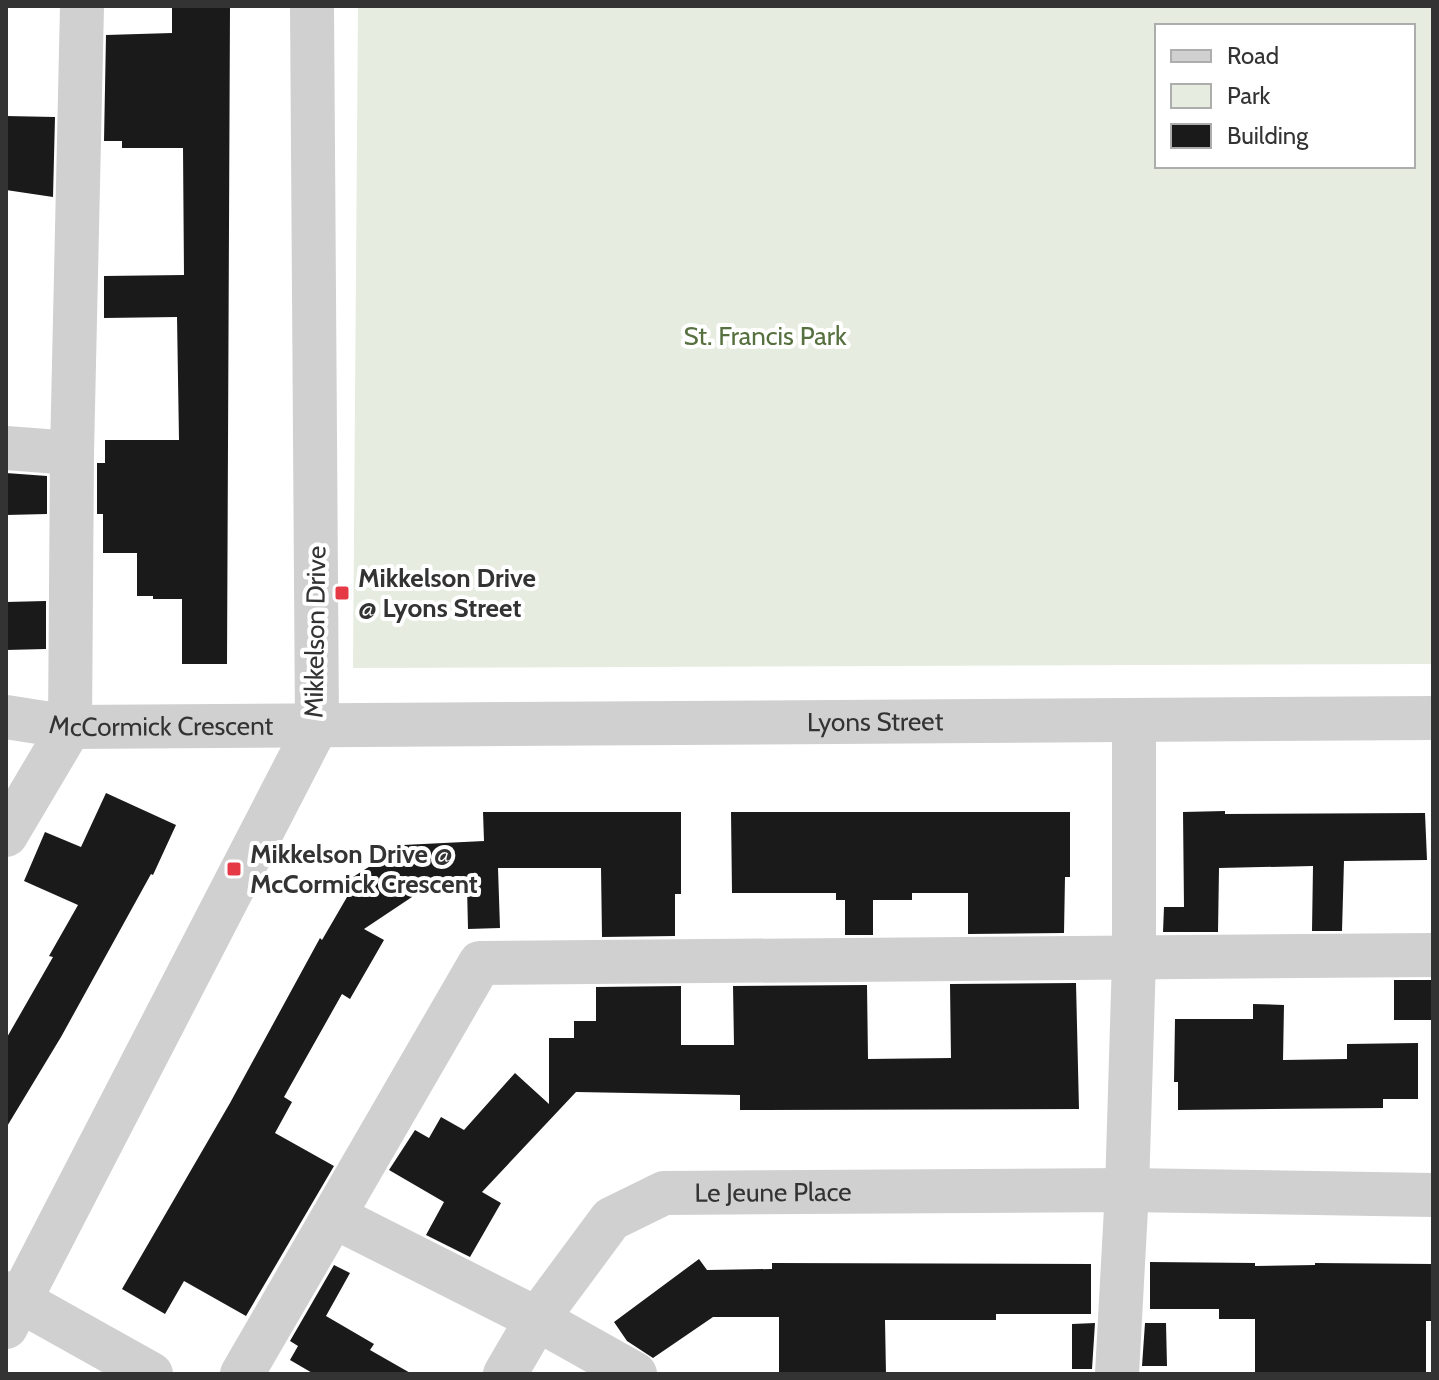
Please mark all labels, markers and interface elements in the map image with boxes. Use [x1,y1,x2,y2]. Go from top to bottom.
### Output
legend [1155,24,1415,168]
text: Road [1227,41,1279,70]
text: Park [1227,81,1270,110]
text: Building [1227,121,1309,150]
park label: St. Francis Park [683,320,847,352]
street label: Mikkelson Drive [297,546,333,718]
place label: Mikkelson Drive @ Lyons Street [358,562,536,624]
marker: Mikkelson Drive @ Lyons Street [333,584,351,602]
street label: Lyons Street [807,705,944,738]
street label: McCormick Crescent [47,708,274,743]
place label: Mikkelson Drive @ McCormick Crescent [250,838,478,900]
marker: Mikkelson Drive @ McCormick Crescent [225,860,243,878]
street label: Le Jeune Place [694,1176,852,1209]

